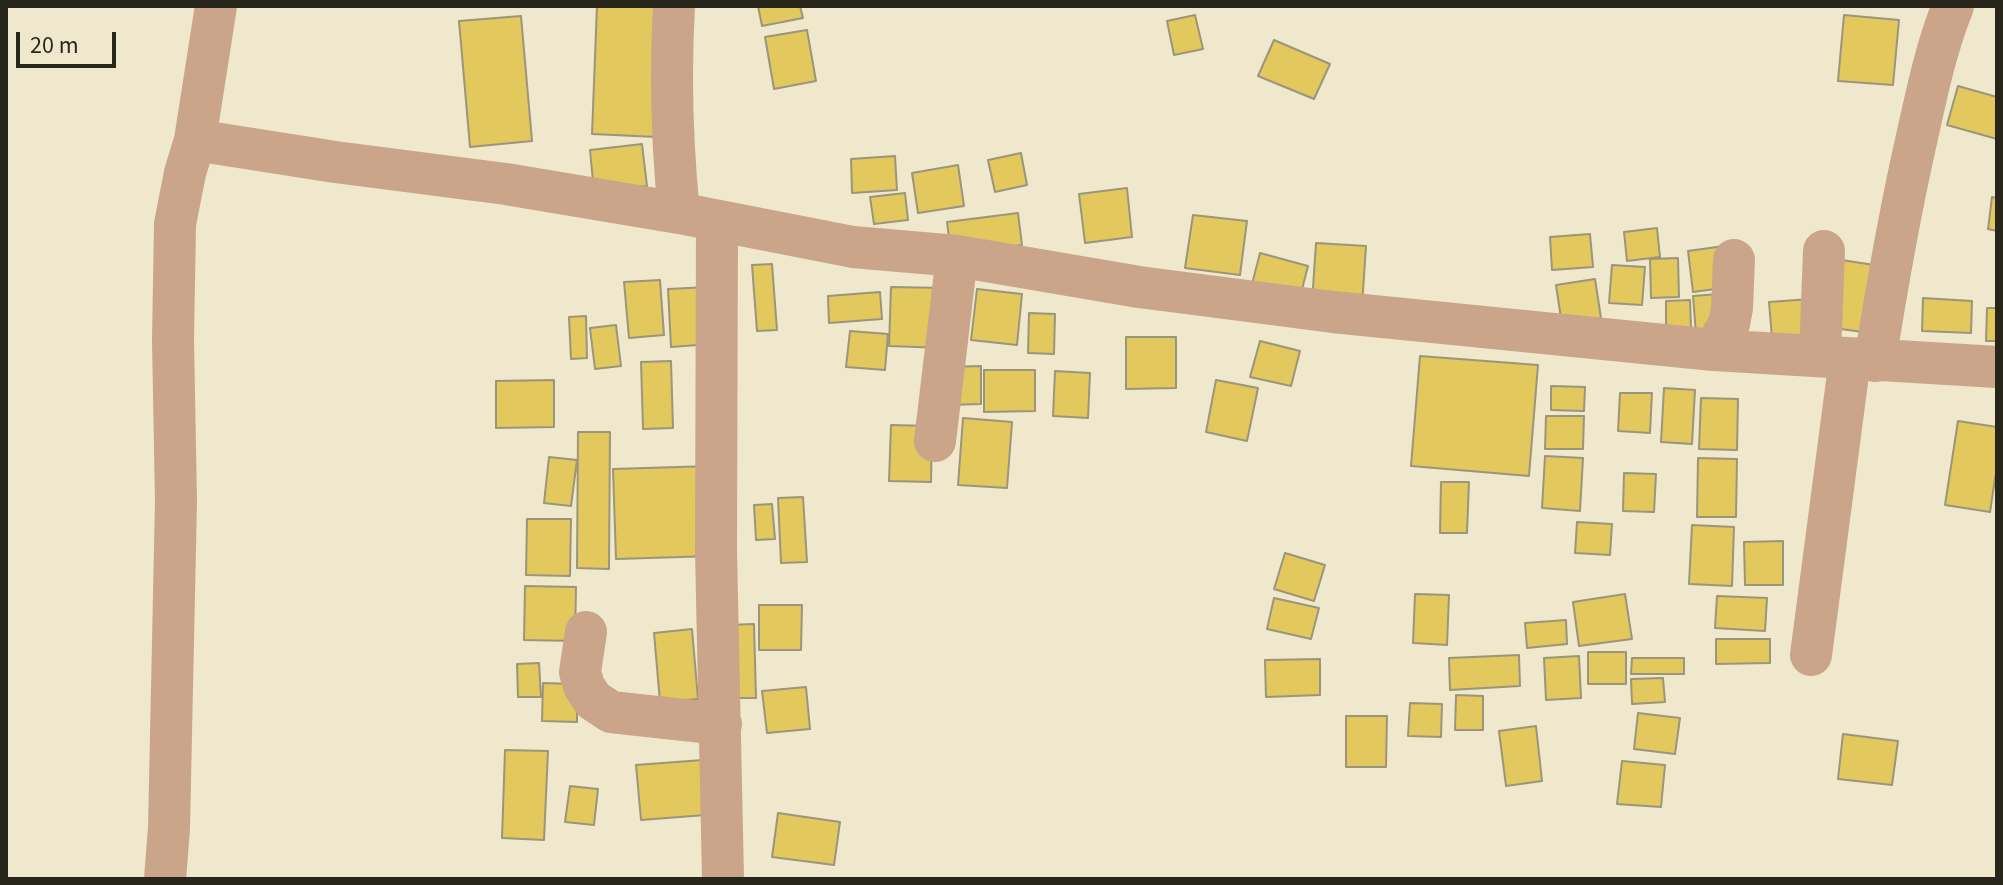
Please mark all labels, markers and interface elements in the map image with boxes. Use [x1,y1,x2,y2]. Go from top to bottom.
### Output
scale bar [20,16,120,66]
text: 20 m [30,28,79,63]

